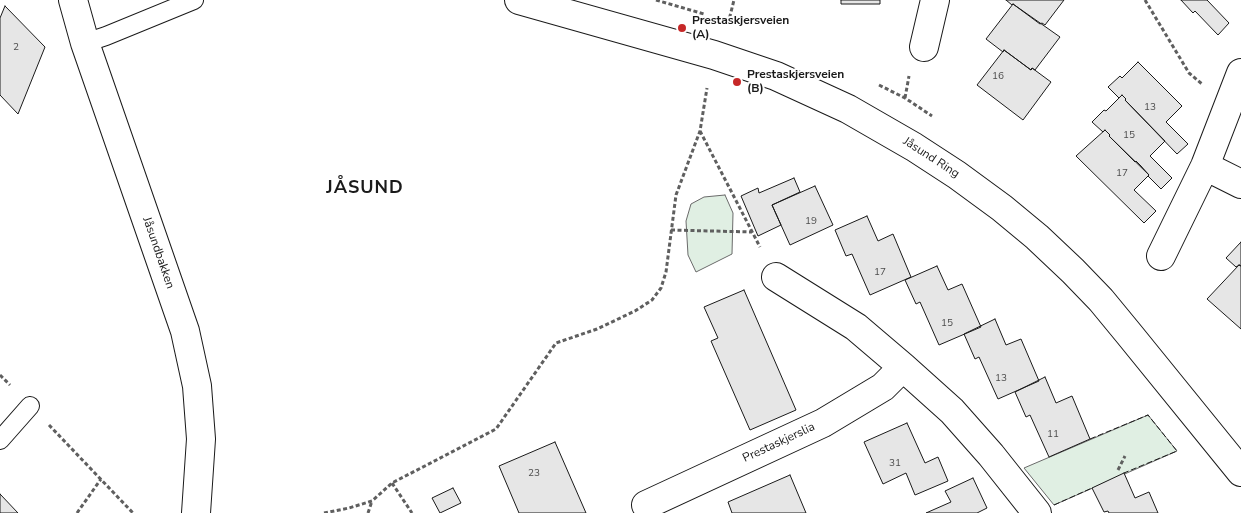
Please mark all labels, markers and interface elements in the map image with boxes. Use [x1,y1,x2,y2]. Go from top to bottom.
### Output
place label: Prestaskjersveien (A) [692,14,789,42]
marker: Prestaskjersveien (A) [676,22,688,34]
house number: 2 [13,42,19,54]
place label: Prestaskjersveien (B) [747,68,844,96]
house number: 16 [992,71,1004,83]
marker: Prestaskjersveien (B) [731,76,743,88]
house number: 13 [1144,102,1156,114]
house number: 15 [1123,130,1135,142]
street label: Jåsund Ring [900,134,962,182]
house number: 17 [1116,168,1128,180]
district label: JÅSUND [326,178,404,200]
street label: Jåsundbakken [139,215,177,291]
house number: 19 [805,216,817,228]
house number: 17 [874,267,886,279]
house number: 15 [941,318,953,330]
house number: 13 [995,373,1007,385]
street label: Prestaskjerslia [741,420,817,466]
house number: 11 [1047,429,1059,441]
house number: 31 [889,458,901,470]
house number: 23 [528,468,540,480]

